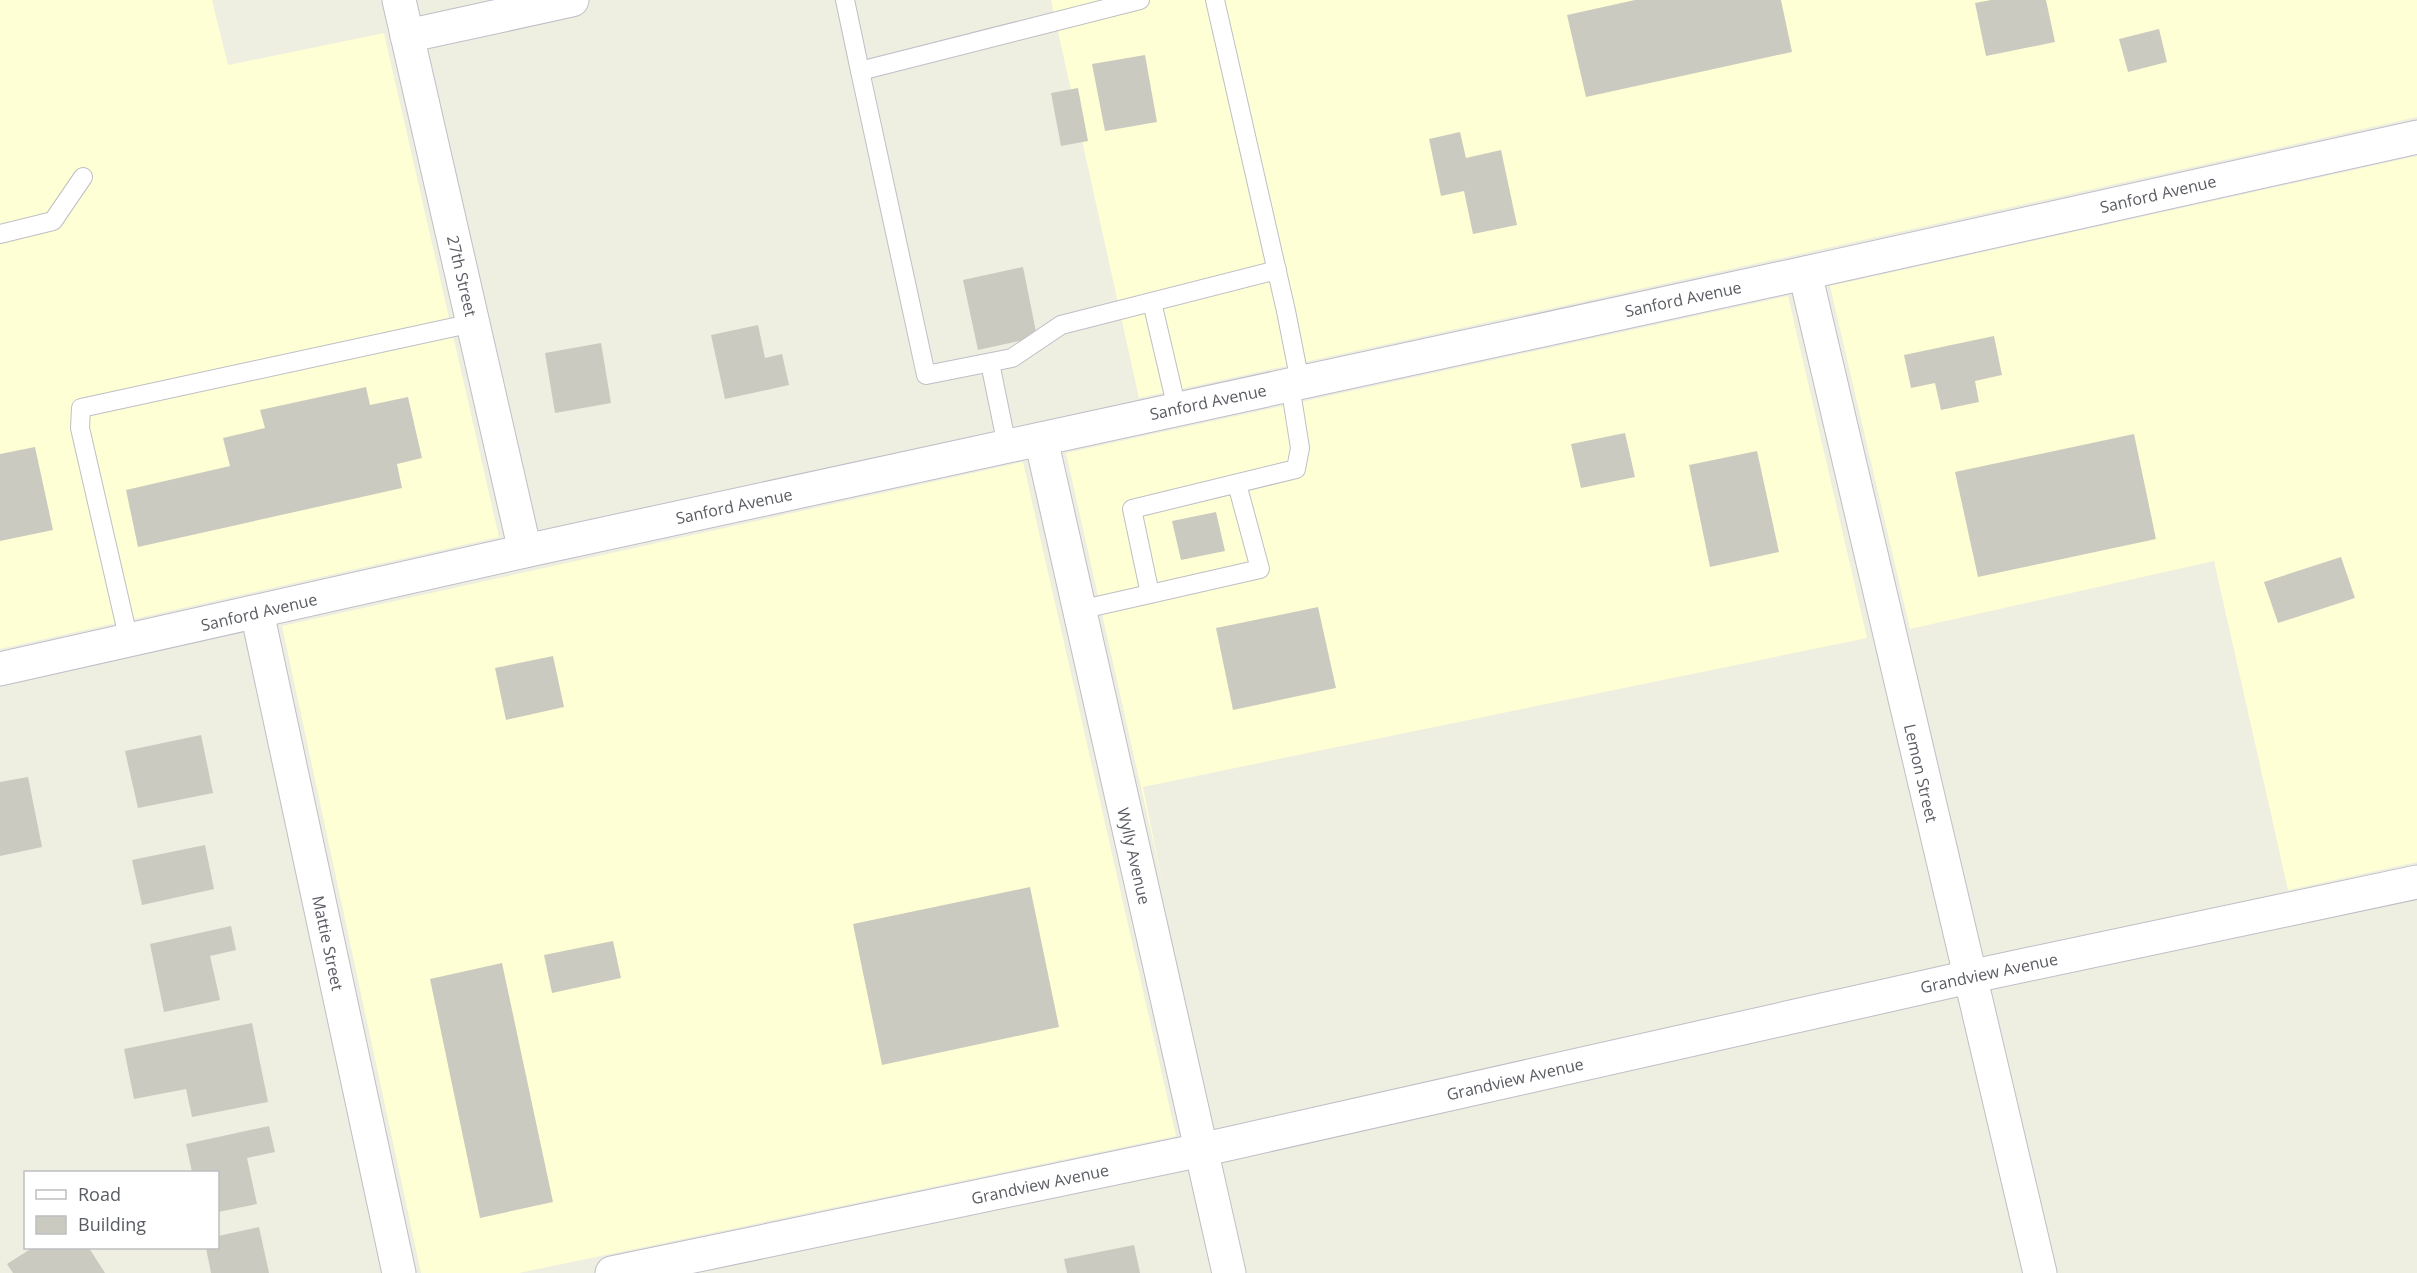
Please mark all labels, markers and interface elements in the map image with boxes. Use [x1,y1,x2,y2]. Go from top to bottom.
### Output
street label: Sanford Avenue [2098,170,2218,218]
street label: 27th Street [442,233,482,319]
street label: Sanford Avenue [1623,276,1743,322]
street label: Sanford Avenue [1148,379,1268,425]
street label: Sanford Avenue [674,483,794,529]
street label: Sanford Avenue [199,588,319,636]
street label: Lemon Street [1899,722,1943,825]
street label: Wylly Avenue [1112,805,1156,907]
street label: Mattie Street [307,893,349,993]
street label: Grandview Avenue [1918,948,2060,998]
street label: Grandview Avenue [1444,1053,1586,1105]
street label: Grandview Avenue [969,1159,1111,1209]
legend [24,1171,219,1249]
text: Road [78,1182,121,1206]
text: Building [78,1212,146,1236]

